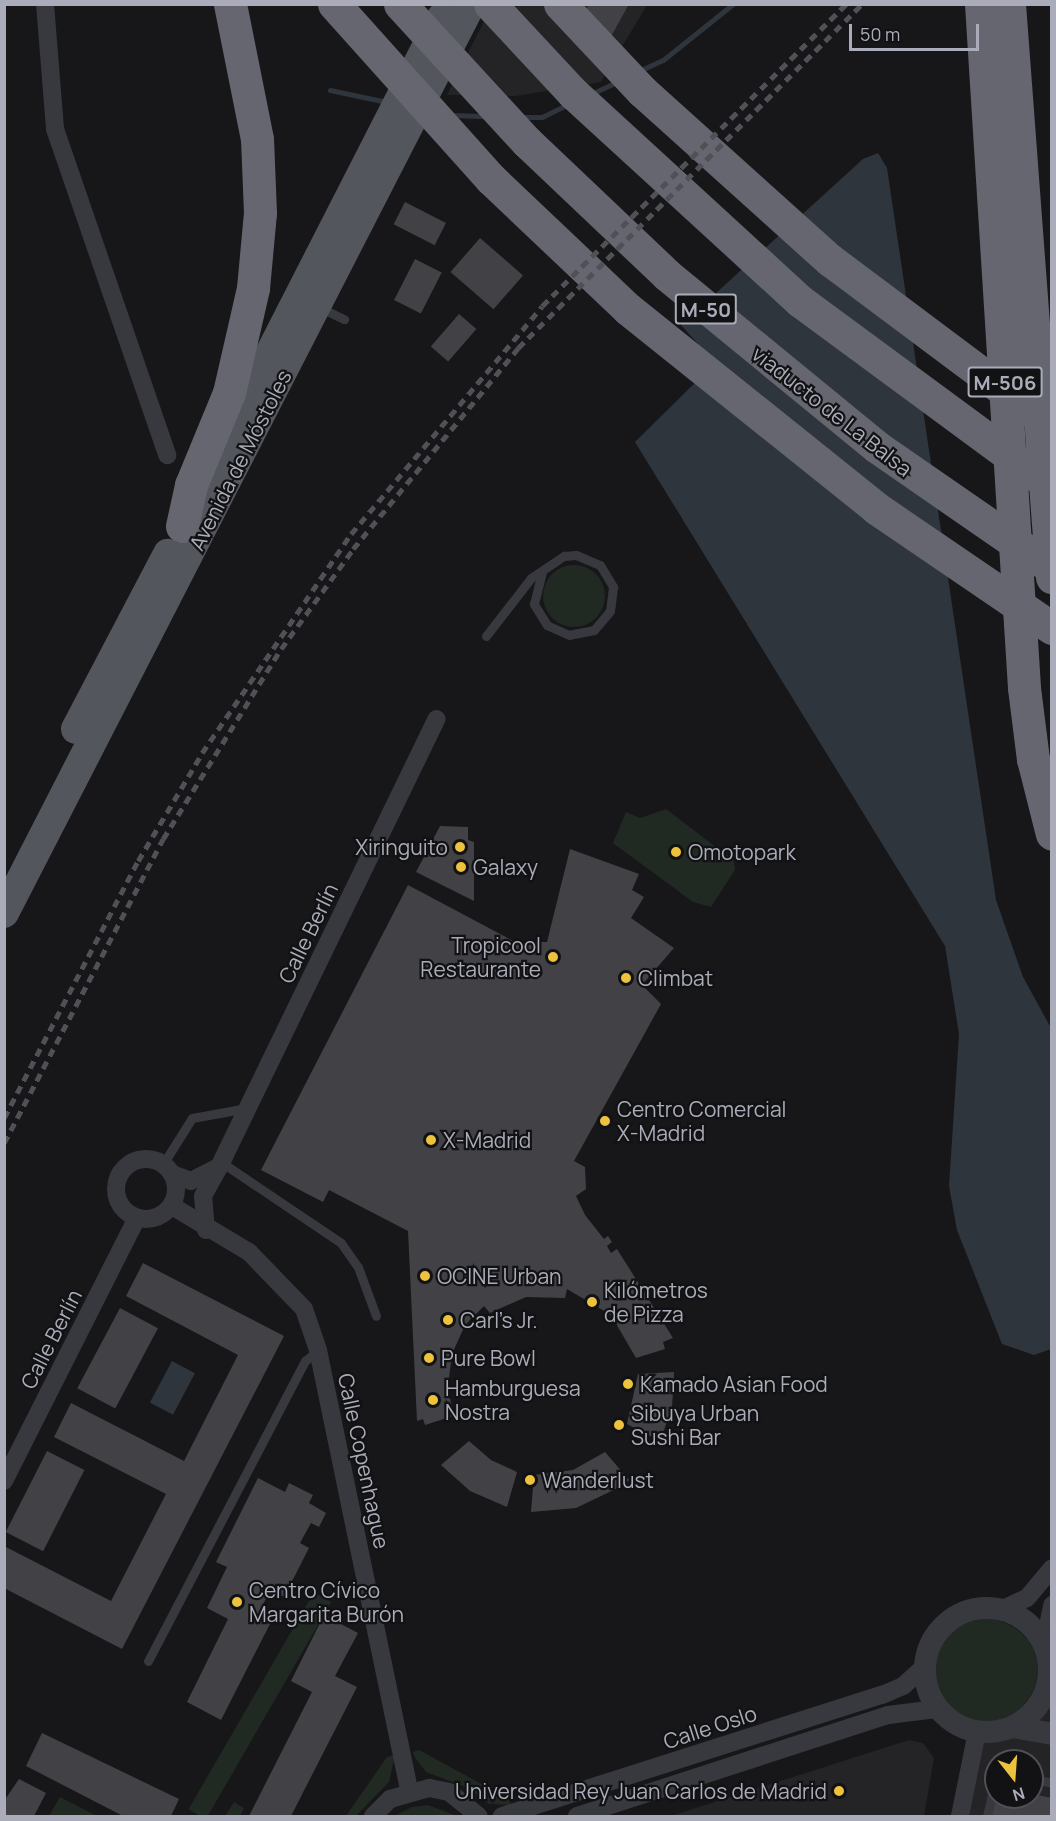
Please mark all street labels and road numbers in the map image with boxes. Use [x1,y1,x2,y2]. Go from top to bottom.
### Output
road number: M-50 [674,292,738,326]
street label: viaducto de La Balsa [747,341,917,481]
road number: M-506 [968,365,1042,399]
street label: Avenida de Móstoles [184,366,296,554]
street label: Calle Berlín [273,879,343,987]
street label: Calle Berlín [15,1285,87,1393]
street label: Calle Copenhague [333,1371,395,1551]
street label: Calle Oslo [660,1700,760,1754]

